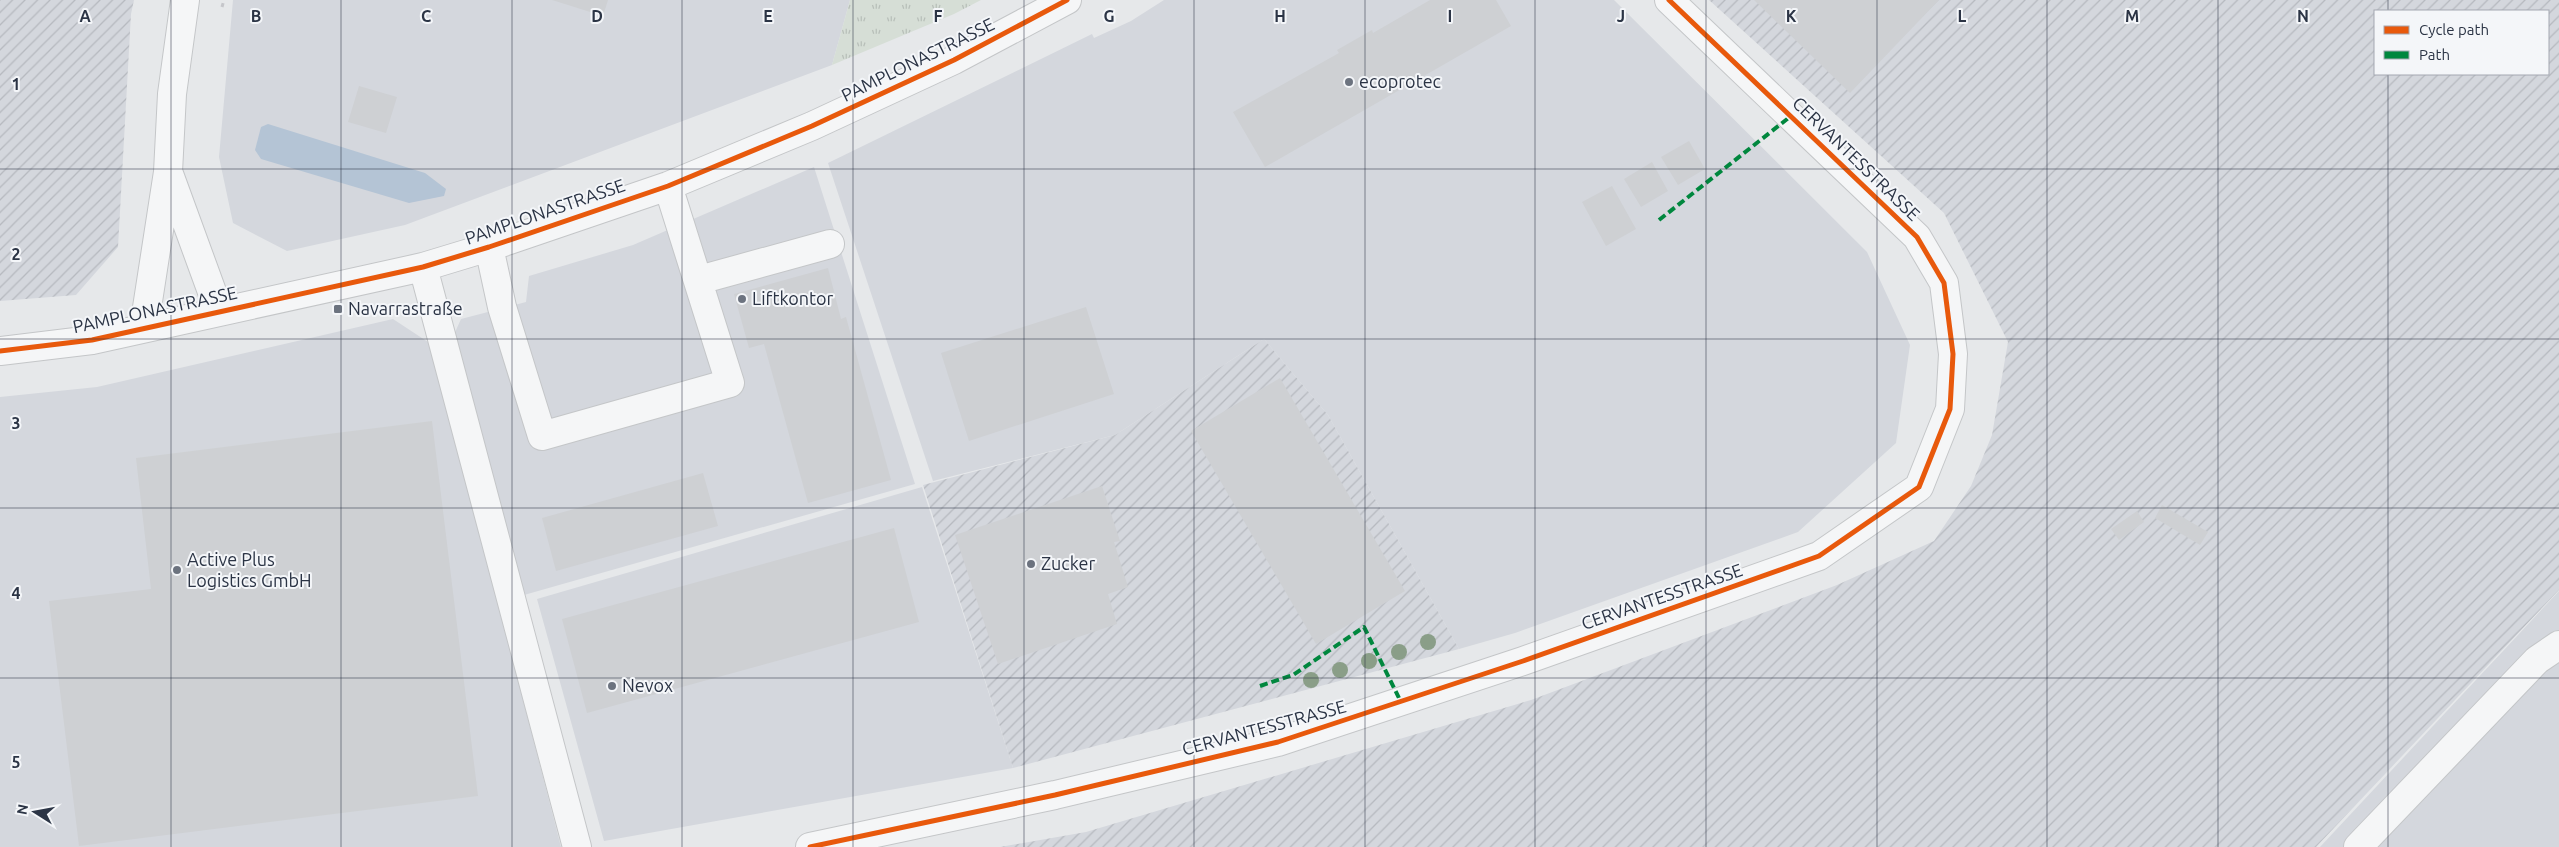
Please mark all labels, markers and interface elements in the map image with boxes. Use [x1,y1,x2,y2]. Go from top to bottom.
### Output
text: A [79,7,91,25]
text: B [251,7,261,25]
text: C [421,7,431,25]
text: D [591,7,603,25]
text: E [763,7,773,25]
text: F [934,7,943,25]
text: G [1103,7,1115,25]
text: H [1274,7,1286,25]
text: I [1448,7,1452,25]
text: J [1617,7,1625,25]
text: K [1786,7,1797,25]
text: L [1958,7,1967,25]
text: M [2125,7,2139,25]
text: N [2297,7,2309,25]
legend [2374,10,2549,75]
street label: PAMPLONASTRASSE [838,13,997,105]
text: Cycle path [2419,21,2489,38]
text: Path [2419,46,2450,63]
place label: ecoprotec [1359,71,1441,91]
text: 1 [11,75,21,93]
marker: ecoprotec [1343,76,1355,88]
street label: CERVANTESSTRASSE [1789,92,1924,224]
street label: PAMPLONASTRASSE [462,174,627,248]
text: 2 [11,245,21,263]
street label: PAMPLONASTRASSE [71,282,239,336]
place label: Liftkontor [752,288,834,308]
marker: Liftkontor [736,293,748,305]
place label: Navarrastraße [348,298,463,318]
marker: Navarrastraße [332,303,344,315]
text: 3 [11,414,21,432]
place label: Active Plus Logistics GmbH [187,549,312,590]
place label: Zucker [1041,553,1095,573]
marker: Zucker [1025,558,1037,570]
street label: CERVANTESSTRASSE [1579,559,1745,633]
marker: Active Plus Logistics GmbH [171,564,183,576]
text: 4 [11,584,21,602]
place label: Nevox [622,675,673,695]
marker: Nevox [606,680,618,692]
street label: CERVANTESSTRASSE [1180,696,1348,759]
text: 5 [11,753,21,771]
north arrow [10,787,60,837]
text: N [13,803,31,816]

